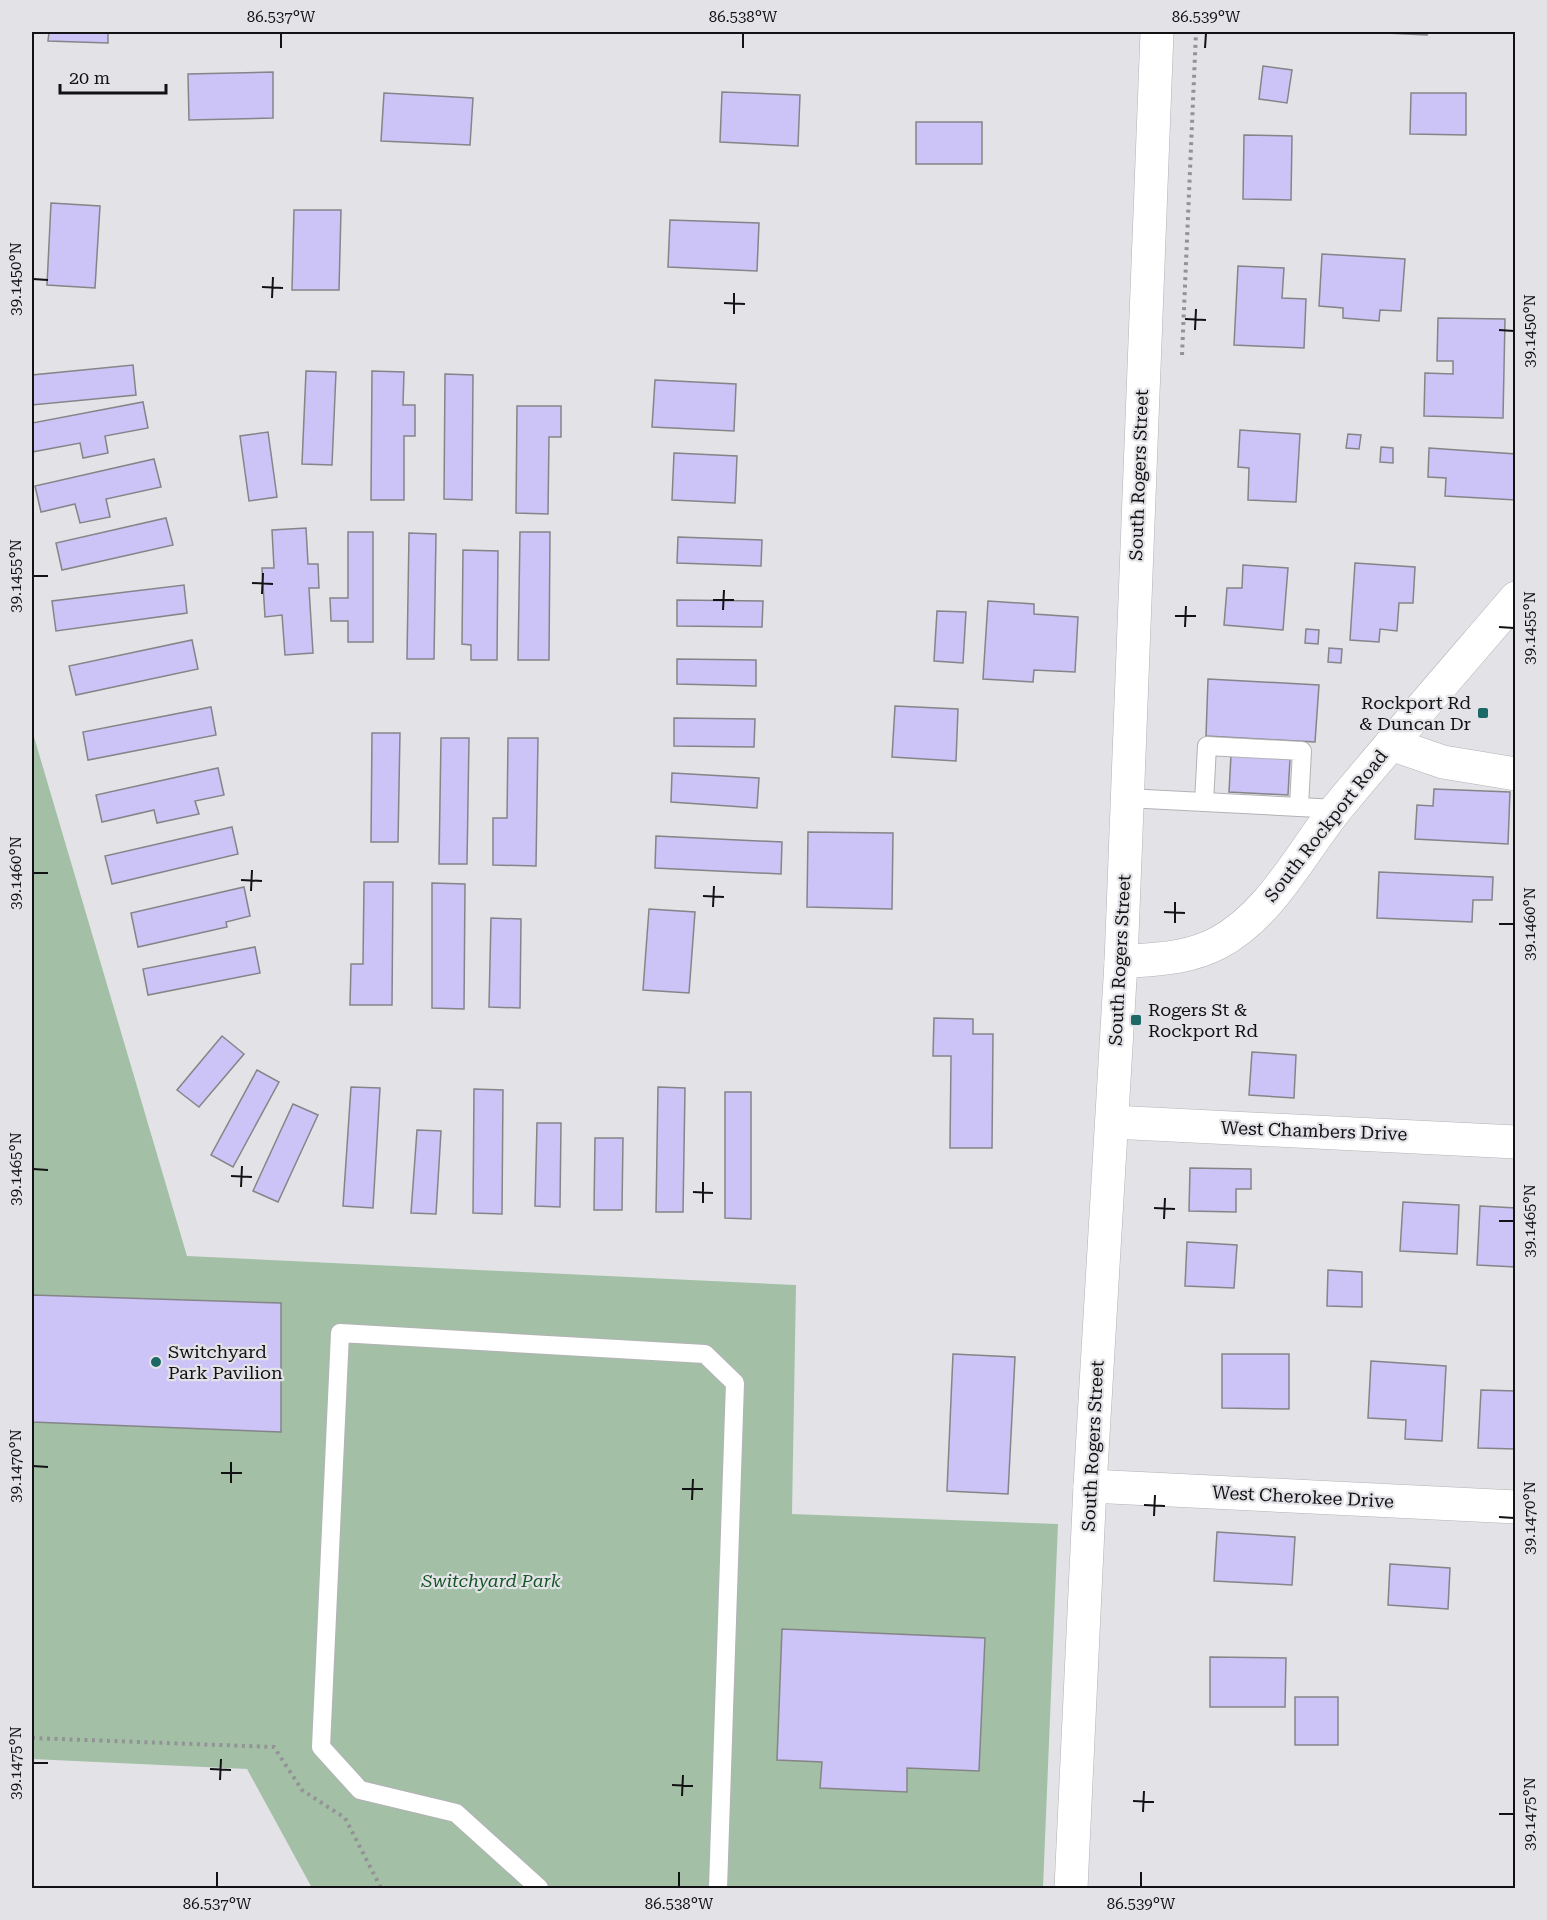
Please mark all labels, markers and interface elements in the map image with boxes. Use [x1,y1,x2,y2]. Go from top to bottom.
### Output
text: 86.537°W [247,8,316,26]
text: 86.538°W [709,8,778,26]
text: 86.539°W [1172,8,1241,26]
scale bar [60,57,166,95]
text: 20 m [69,67,110,88]
text: 39.1450°N [7,242,25,316]
text: 39.1450°N [1521,294,1539,368]
street label: South Rogers Street [1125,389,1152,561]
text: 39.1455°N [7,539,25,613]
text: 39.1455°N [1521,591,1539,665]
place label: Rockport Rd & Duncan Dr [1359,692,1471,734]
marker: Rockport Rd & Duncan Dr [1476,706,1490,720]
street label: South Rockport Road [1260,745,1392,906]
text: 39.1460°N [7,836,25,910]
street label: South Rogers Street [1105,873,1134,1046]
text: 39.1460°N [1521,887,1539,961]
place label: Rogers St & Rockport Rd [1148,999,1258,1041]
marker: Rogers St & Rockport Rd [1129,1013,1143,1027]
street label: West Chambers Drive [1220,1117,1408,1144]
text: 39.1465°N [7,1132,25,1206]
text: 39.1465°N [1521,1184,1539,1258]
place label: Switchyard Park Pavilion [168,1341,283,1383]
marker: Switchyard Park Pavilion [149,1355,163,1369]
street label: South Rogers Street [1078,1359,1107,1532]
text: 39.1470°N [7,1429,25,1503]
street label: West Cherokee Drive [1212,1481,1395,1512]
text: 39.1470°N [1521,1481,1539,1555]
park label: Switchyard Park [421,1570,561,1591]
text: 39.1475°N [7,1726,25,1800]
text: 39.1475°N [1521,1777,1539,1851]
text: 86.537°W [183,1895,252,1913]
text: 86.538°W [645,1895,714,1913]
text: 86.539°W [1107,1895,1176,1913]

